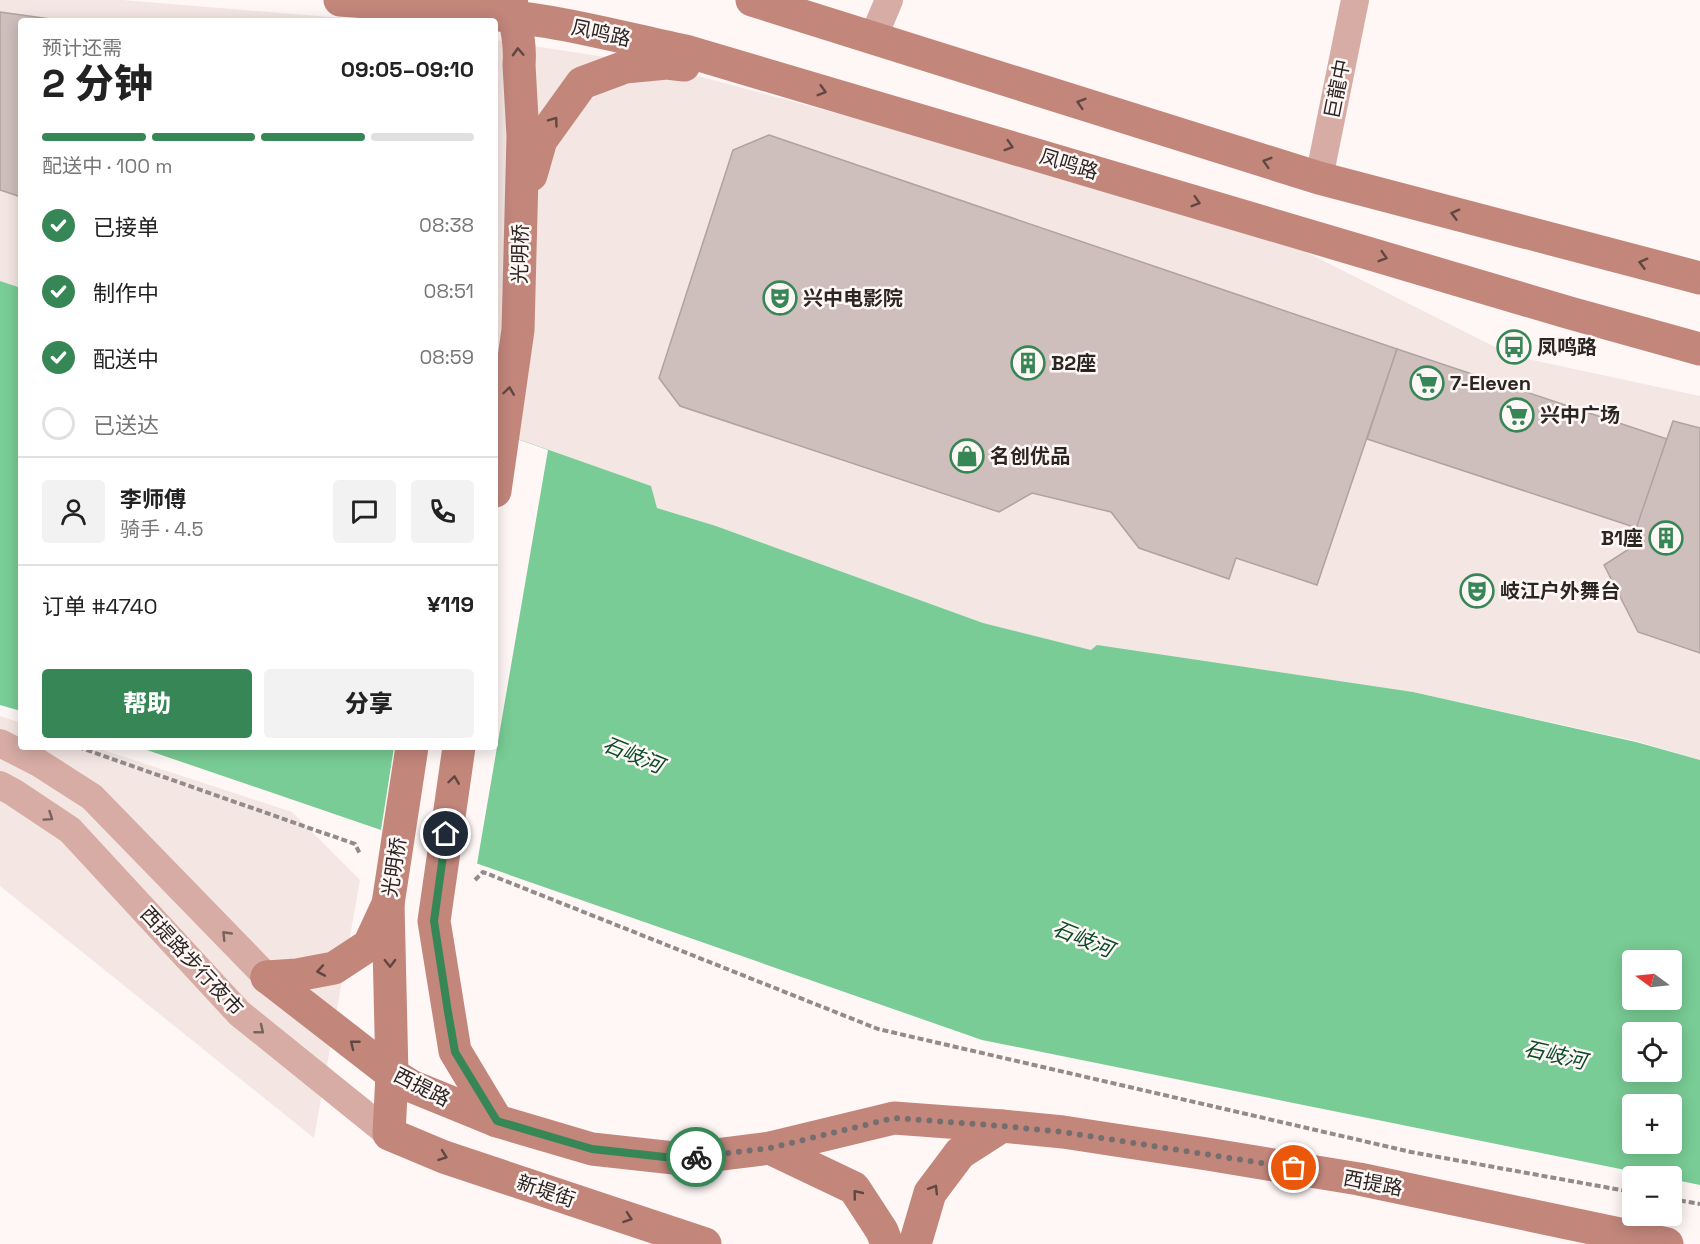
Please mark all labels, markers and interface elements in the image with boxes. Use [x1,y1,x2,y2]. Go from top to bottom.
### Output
street label: 凤鸣路 [569,14,633,52]
text: 预计还需 [42,35,122,61]
one-way arrow [512,47,525,56]
text: 09:05–09:10 [341,55,474,83]
street label: 巨龍中 [1319,57,1355,121]
text: 2 分钟 [42,59,153,108]
one-way arrow [816,84,827,96]
one-way arrow [1076,98,1087,111]
one-way arrow [547,117,558,128]
one-way arrow [1003,139,1014,151]
street label: 凤鸣路 [1037,143,1101,185]
text: 配送中 · 100 m [42,153,172,179]
one-way arrow [1262,157,1273,169]
one-way arrow [1190,195,1201,207]
one-way arrow [1450,208,1460,221]
icon: check [42,209,75,242]
text: 08:38 [419,212,474,238]
text: 已接单 [93,213,159,241]
street label: 光明桥 [506,224,534,284]
one-way arrow [1377,250,1388,262]
one-way arrow [1639,258,1649,271]
icon: check [42,275,75,308]
text: 08:51 [424,278,474,304]
text: 制作中 [93,279,159,307]
theatre icon: 兴中电影院 [762,280,798,316]
place label: 兴中电影院 [803,285,903,311]
bus stop icon: 凤鸣路 [1496,329,1532,365]
place label: 凤鸣路 [1537,334,1597,360]
icon: check [42,341,75,374]
text: 08:59 [419,344,474,370]
text: 配送中 [93,345,159,373]
building icon: B2座 [1010,345,1046,381]
place label: B2座 [1051,350,1096,376]
supermarket icon: 7-Eleven [1409,365,1445,401]
place label: 7-Eleven [1450,370,1531,396]
one-way arrow [503,387,515,396]
supermarket icon: 兴中广场 [1499,397,1535,433]
place label: 兴中广场 [1540,402,1620,428]
text: 已送达 [93,411,159,439]
shop icon: 名创优品 [949,438,985,474]
place label: 名创优品 [990,443,1070,469]
button: person [42,480,105,543]
button: chat [333,480,396,543]
button: phone [411,480,474,543]
text: 李师傅 [120,485,186,513]
text: 骑手 · 4.5 [120,516,204,542]
building icon: B1座 [1648,520,1684,556]
place label: B1座 [1601,525,1643,551]
theatre icon: 岐江户外舞台 [1459,573,1495,609]
place label: 岐江户外舞台 [1500,578,1620,604]
text: ¥119 [427,590,474,618]
text: 订单 #4740 [42,592,157,620]
button: 帮助 [42,669,252,738]
button: 分享 [264,669,474,738]
water label: 石岐河 [599,730,671,780]
one-way arrow [447,776,459,785]
pin [420,808,471,859]
one-way arrow [43,809,54,820]
icon: home [429,817,462,850]
street label: 光明桥 [376,835,412,899]
street label: 西提路步行夜市 [135,901,249,1021]
water label: 石岐河 [1049,914,1121,964]
one-way arrow [222,932,233,942]
north arrow [1622,950,1682,1010]
map controls [1622,950,1682,1226]
one-way arrow [384,958,396,967]
one-way arrow [316,964,326,977]
one-way arrow [253,1022,264,1033]
button: locate [1622,1022,1682,1082]
water label: 石岐河 [1521,1034,1593,1076]
one-way arrow [350,1041,361,1052]
street label: 西提路 [389,1062,455,1112]
button: + [1622,1094,1682,1154]
courier [666,1127,726,1187]
icon: bike [680,1141,713,1174]
pin [1268,1142,1319,1193]
one-way arrow [437,1148,448,1161]
icon: bag [1277,1151,1310,1184]
street label: 西提路 [1341,1165,1405,1201]
button: − [1622,1166,1682,1226]
street label: 新堤街 [513,1169,579,1213]
one-way arrow [927,1185,938,1195]
one-way arrow [854,1190,865,1201]
one-way arrow [622,1211,633,1223]

